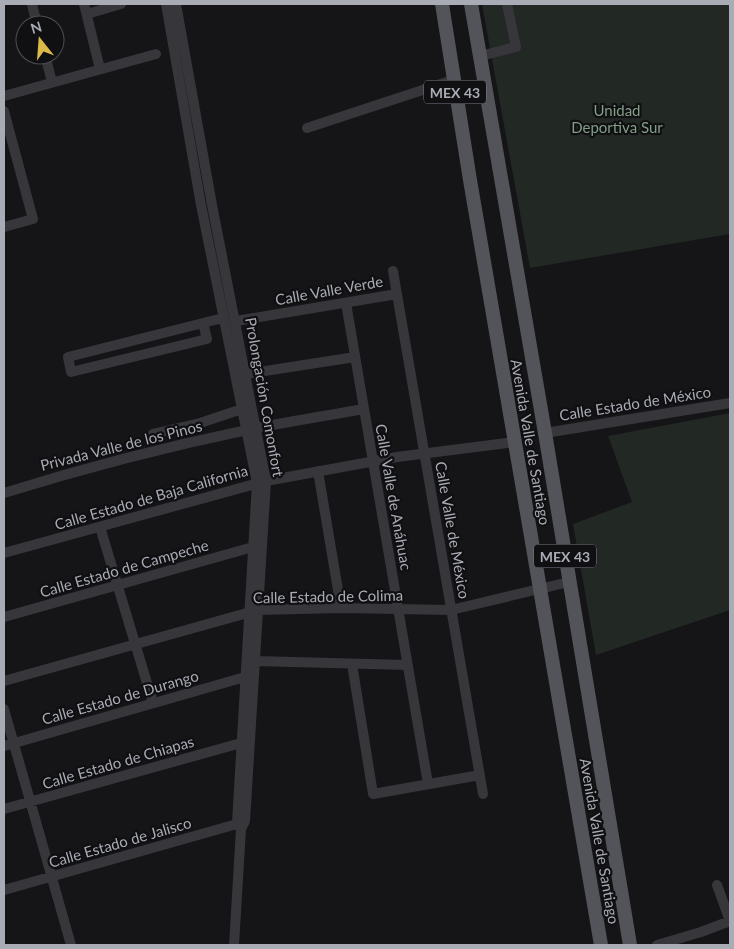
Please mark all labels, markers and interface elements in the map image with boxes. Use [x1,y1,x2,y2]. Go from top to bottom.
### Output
north arrow [15,15,65,65]
text: N [28,17,44,37]
road number: MEX 43 [424,80,486,104]
park label: Unidad Deportiva Sur [571,101,663,136]
street label: Calle Valle Verde [274,272,384,308]
street label: Prolongación Comonfort [242,316,288,479]
street label: Avenida Valle de Santiago [508,358,554,526]
street label: Calle Estado de México [558,382,712,424]
street label: Privada Valle de los Pinos [38,416,204,474]
street label: Calle Valle de Anáhuac [372,423,416,571]
street label: Calle Valle de México [432,460,474,600]
street label: Calle Estado de Baja California [52,461,250,533]
street label: Calle Estado de Campeche [38,535,211,601]
road number: MEX 43 [534,544,596,568]
street label: Calle Estado de Colima [253,586,403,606]
street label: Calle Estado de Durango [40,666,200,728]
street label: Calle Estado de Chiapas [40,732,196,792]
street label: Avenida Valle de Santiago [577,757,623,925]
street label: Calle Estado de Jalisco [47,813,193,871]

